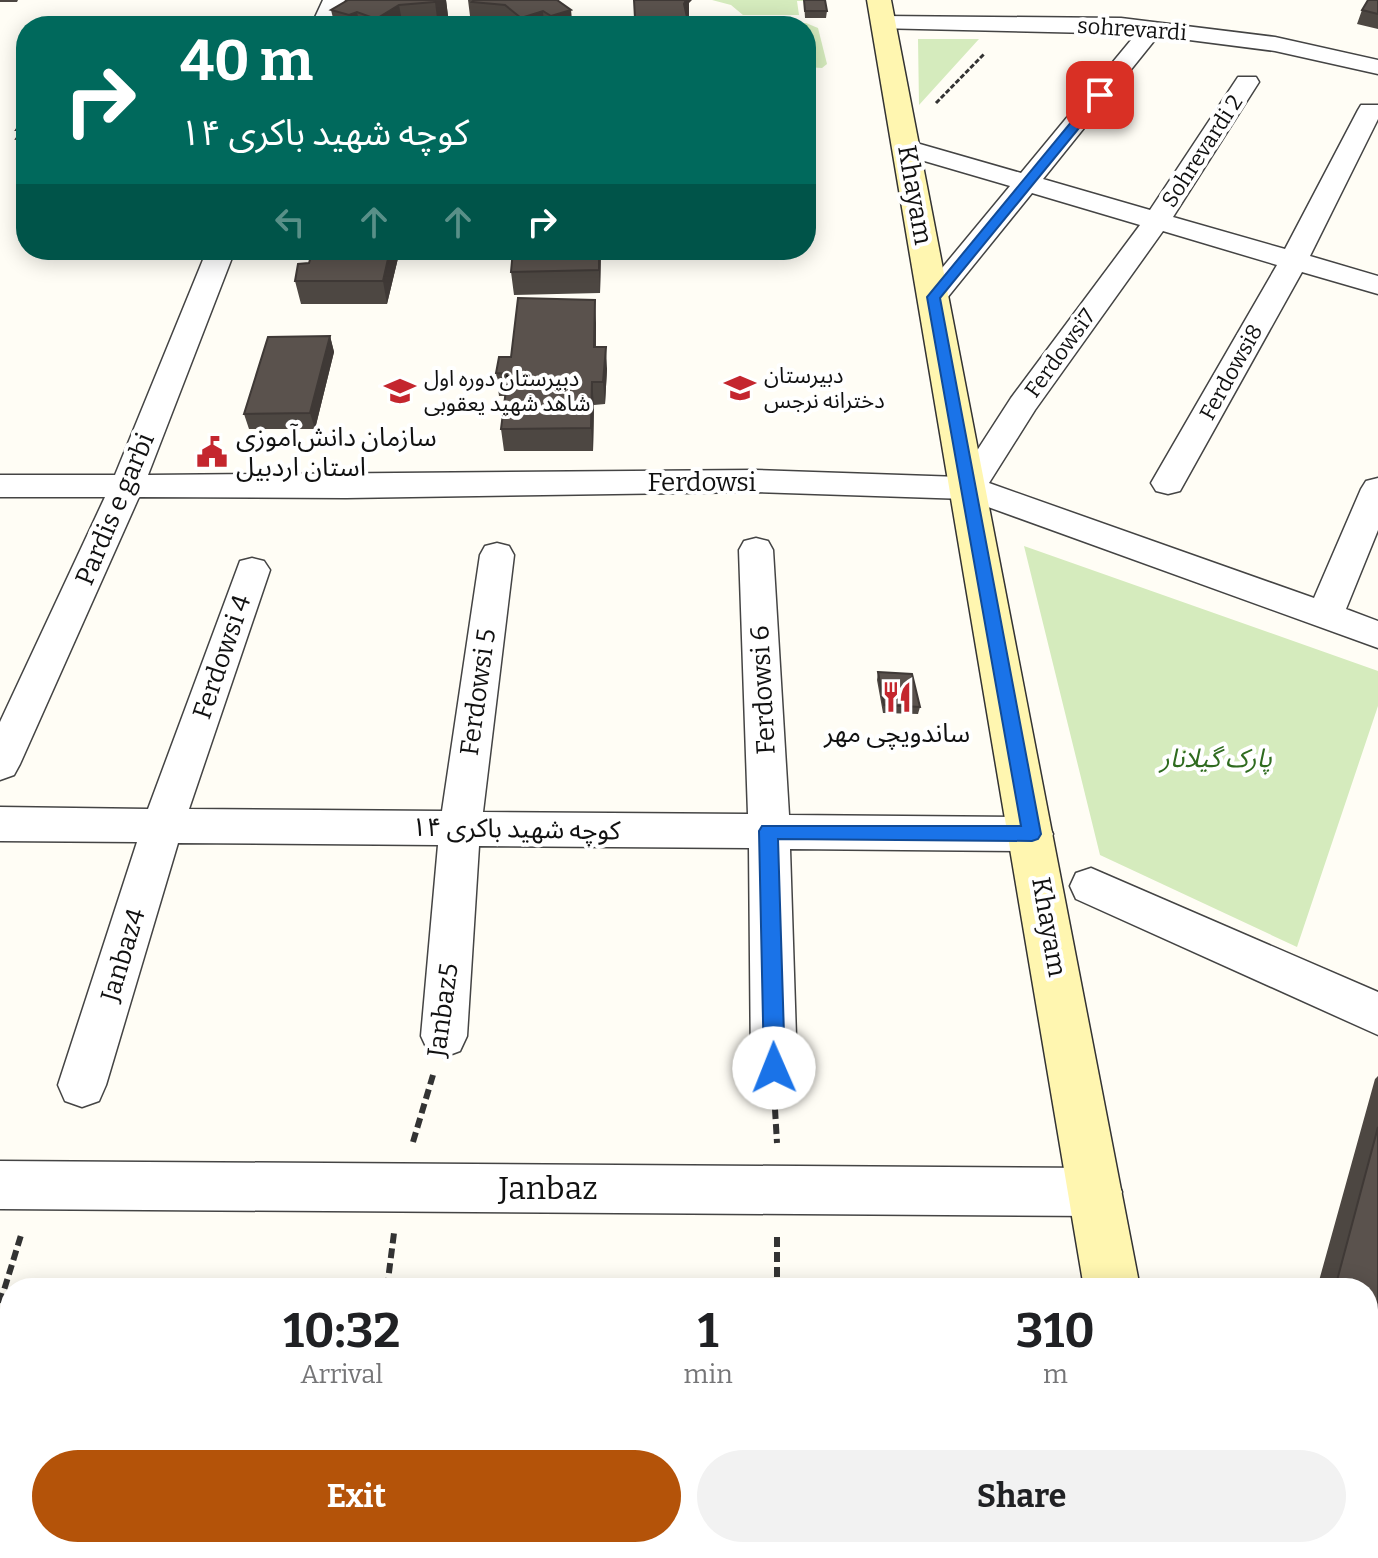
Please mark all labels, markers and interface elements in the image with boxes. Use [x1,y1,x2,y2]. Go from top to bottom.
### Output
street label: sohrevardi [1076,12,1188,46]
text: 40 m [180,28,313,95]
icon: right [48,48,152,152]
pin [1066,61,1134,129]
icon: arrive [1078,73,1122,117]
street label: Sohrevardi 2 [1156,90,1248,212]
text: کوچه شهید باکری ۱۴ [180,111,469,155]
street label: Khayam [891,143,939,247]
icon: left [268,200,312,244]
icon: ahead [352,200,396,244]
icon: ahead [436,200,480,244]
icon: right [520,200,564,244]
street label: Ferdowsi7 [1019,303,1101,403]
street label: Ferdowsi8 [1194,319,1268,425]
place label: دبیرستان دخترانه نرجس [764,362,885,414]
place label: دبیرستان دوره اول شاهد شهید یعقوبی [424,365,591,417]
school or university icon: دبیرستان دخترانه نرجس [723,371,757,405]
school or university icon: دبیرستان دوره اول شاهد شهید یعقوبی [383,374,417,408]
place label: سازمان دانش‌آموزی استان اردبیل [236,422,437,483]
street label: Pardis e garbi [69,428,161,590]
public building icon: سازمان دانش‌آموزی استان اردبیل [195,435,229,469]
street label: Ferdowsi [648,467,757,498]
street label: Ferdowsi 4 [186,591,258,723]
street label: Ferdowsi 6 [744,625,782,755]
street label: Ferdowsi 5 [454,627,502,757]
restaurant icon: ساندویچی مهر [880,680,914,714]
place label: ساندویچی مهر [823,718,970,750]
park label: پارک گیلانار [1158,743,1272,775]
street label: کوچه شهید باکری ۱۴ [411,812,621,847]
street label: Khayam [1025,875,1073,979]
street label: Janbaz4 [94,905,152,1006]
street label: Janbaz5 [421,961,465,1060]
position arrow [732,1026,816,1110]
street label: Janbaz [497,1169,598,1207]
text: 10:32 [283,1302,400,1360]
text: 1 [698,1302,718,1360]
text: 310 [1016,1302,1095,1360]
text: Arrival [301,1359,383,1390]
text: min [684,1359,733,1390]
text: m [1043,1359,1068,1390]
button: Exit [32,1450,681,1542]
button: Share [697,1450,1346,1542]

